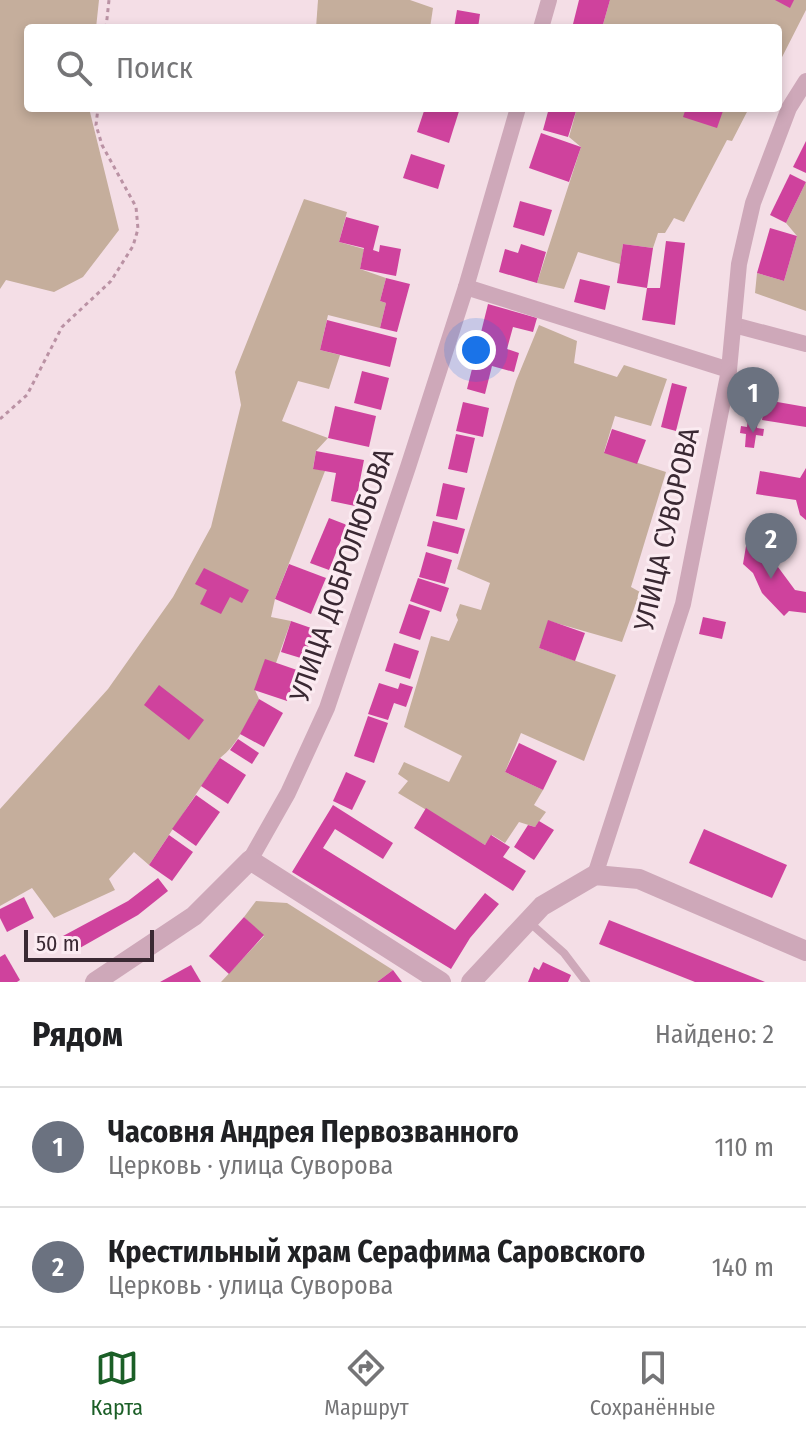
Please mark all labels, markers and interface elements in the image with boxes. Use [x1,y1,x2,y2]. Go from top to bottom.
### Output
search box [24,24,782,112]
icon: search [52,46,96,90]
text: Поиск [116,50,193,86]
your location [456,330,496,370]
pin: 1 [727,367,779,433]
street label: УЛИЦА СУВОРОВА [627,424,706,635]
street label: УЛИЦА ДОБРОЛЮБОВА [282,444,400,707]
pin: 2 [745,513,797,579]
scale bar [24,926,154,962]
text: 50 m [36,930,80,957]
text: Рядом [32,1014,123,1055]
text: Найдено: 2 [655,1019,774,1050]
text: Часовня Андрея Первозванного [108,1114,519,1150]
text: 1 [53,1132,64,1163]
text: 110 m [714,1132,774,1163]
text: Церковь · улица Суворова [108,1150,393,1181]
text: Крестильный храм Серафима Саровского [108,1234,645,1270]
text: 2 [52,1252,64,1283]
text: 140 m [712,1252,774,1283]
text: Церковь · улица Суворова [108,1270,393,1301]
tab: Карта [91,1346,143,1421]
tab: Маршрут [324,1346,409,1421]
tab: Сохранённые [590,1346,715,1421]

